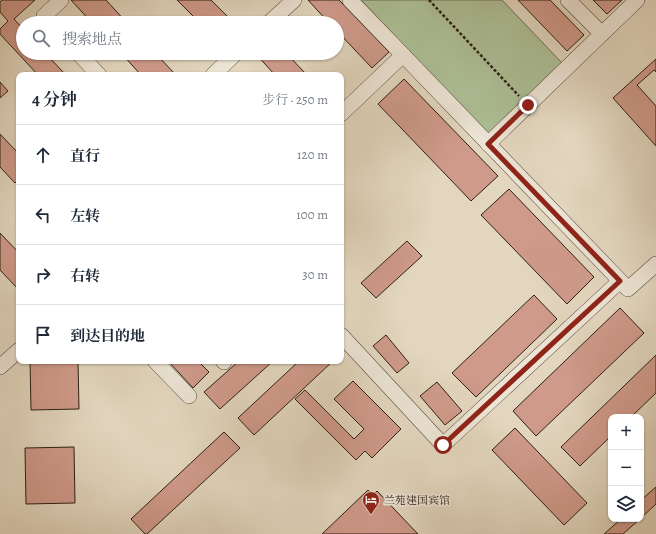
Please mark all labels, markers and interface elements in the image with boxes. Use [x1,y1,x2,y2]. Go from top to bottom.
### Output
search box [16,16,344,60]
icon: search [30,27,52,49]
text: 搜索地点 [62,29,122,49]
text: 4 分钟 [32,88,77,111]
text: 步行 · 250 m [262,91,328,108]
route end [519,96,537,114]
icon: ahead [32,144,54,166]
text: 直行 [70,146,100,166]
text: 120 m [297,146,328,163]
icon: left [32,204,54,226]
text: 左转 [70,206,100,226]
text: 100 m [296,206,328,223]
icon: right [32,264,54,286]
text: 右转 [70,266,100,286]
text: 30 m [302,266,328,283]
icon: arrive [32,324,54,346]
text: 到达目的地 [70,326,145,346]
map controls [608,414,644,522]
button: + [608,414,644,450]
route start [434,436,452,454]
button: − [608,450,644,486]
button: layers [608,486,644,522]
hotel icon: 兰苑建国宾馆 [361,490,381,515]
place label: 兰苑建国宾馆 [384,493,450,508]

